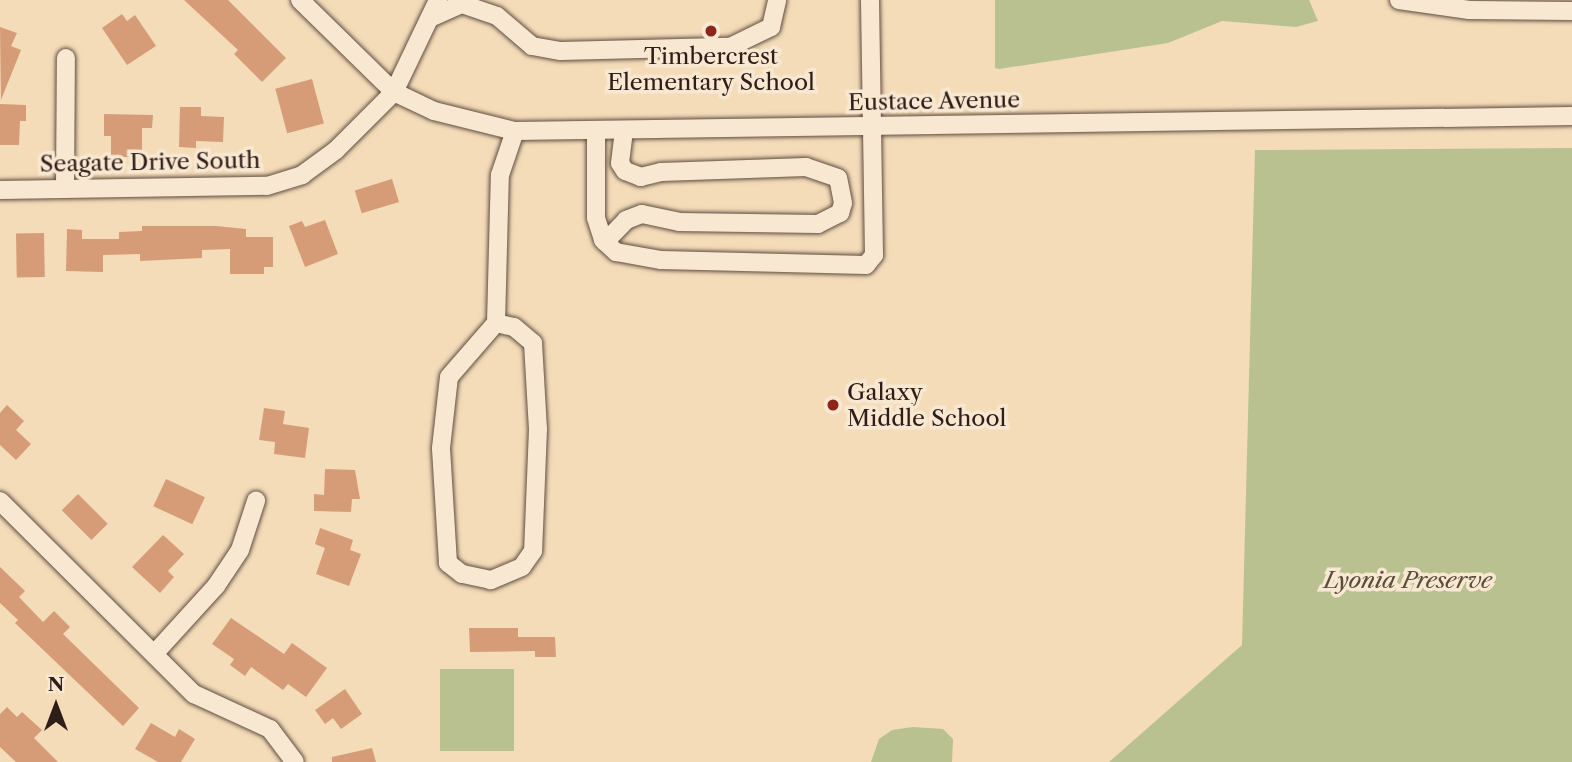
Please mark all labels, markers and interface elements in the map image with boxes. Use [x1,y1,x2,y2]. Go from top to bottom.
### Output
marker: Timbercrest Elementary School [703,23,719,39]
place label: Timbercrest Elementary School [607,42,815,96]
street label: Eustace Avenue [847,86,1021,116]
street label: Seagate Drive South [39,146,261,178]
place label: Galaxy Middle School [847,378,1006,432]
marker: Galaxy Middle School [825,397,841,413]
park label: Lyonia Preserve [1324,566,1492,594]
north arrow [21,671,91,741]
text: N [48,673,64,696]

